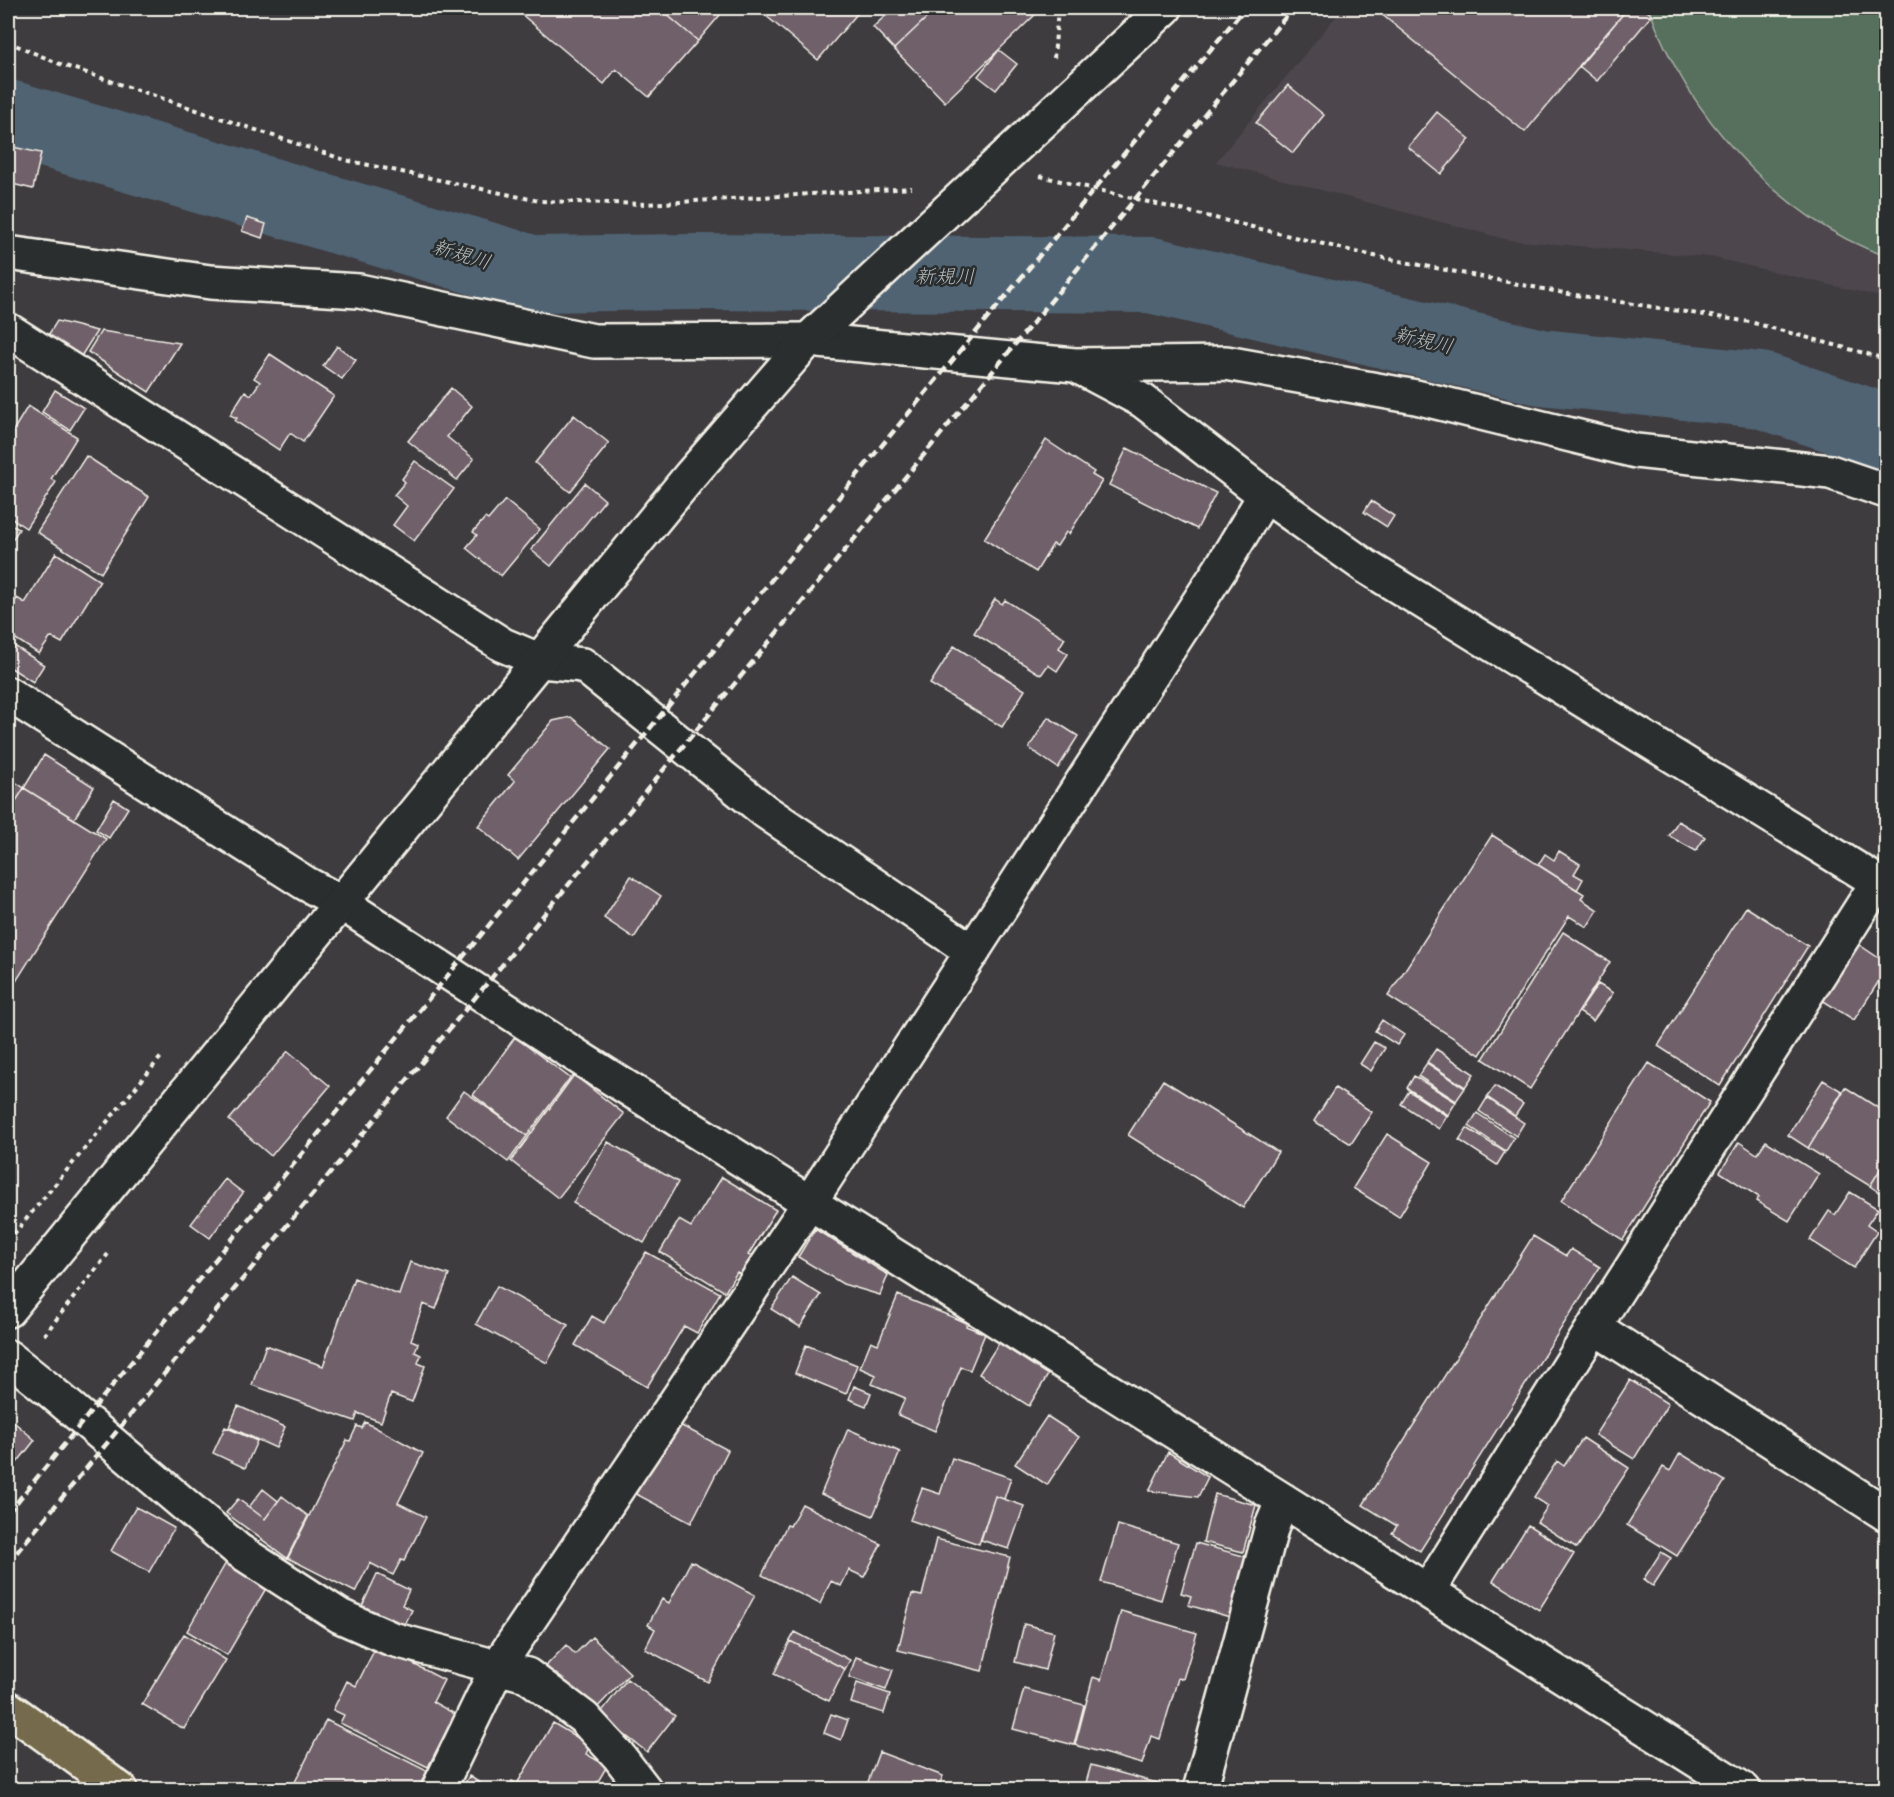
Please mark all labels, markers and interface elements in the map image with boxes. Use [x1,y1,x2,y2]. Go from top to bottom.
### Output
water label: 新規川 [429,230,495,276]
water label: 新規川 [915,260,975,290]
water label: 新規川 [1391,318,1457,360]

